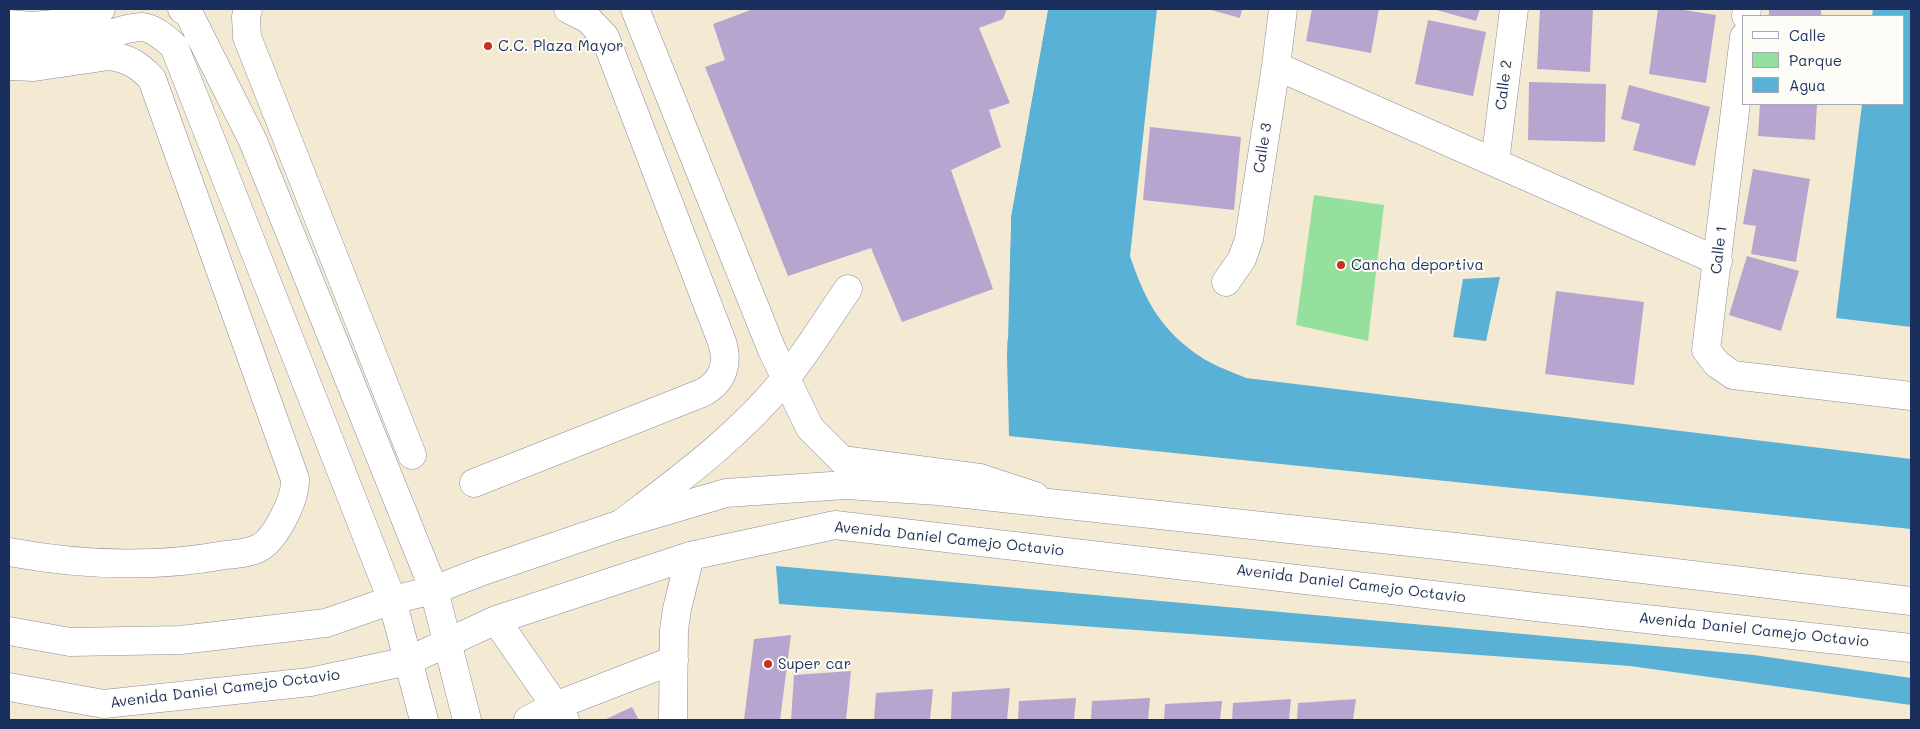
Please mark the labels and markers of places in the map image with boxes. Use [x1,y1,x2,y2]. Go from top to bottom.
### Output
place label: C.C. Plaza Mayor [498,37,623,55]
marker: C.C. Plaza Mayor [482,40,494,52]
place label: Cancha deportiva [1351,256,1484,274]
marker: Cancha deportiva [1335,259,1347,271]
place label: Super car [778,655,851,673]
marker: Super car [762,658,774,670]

